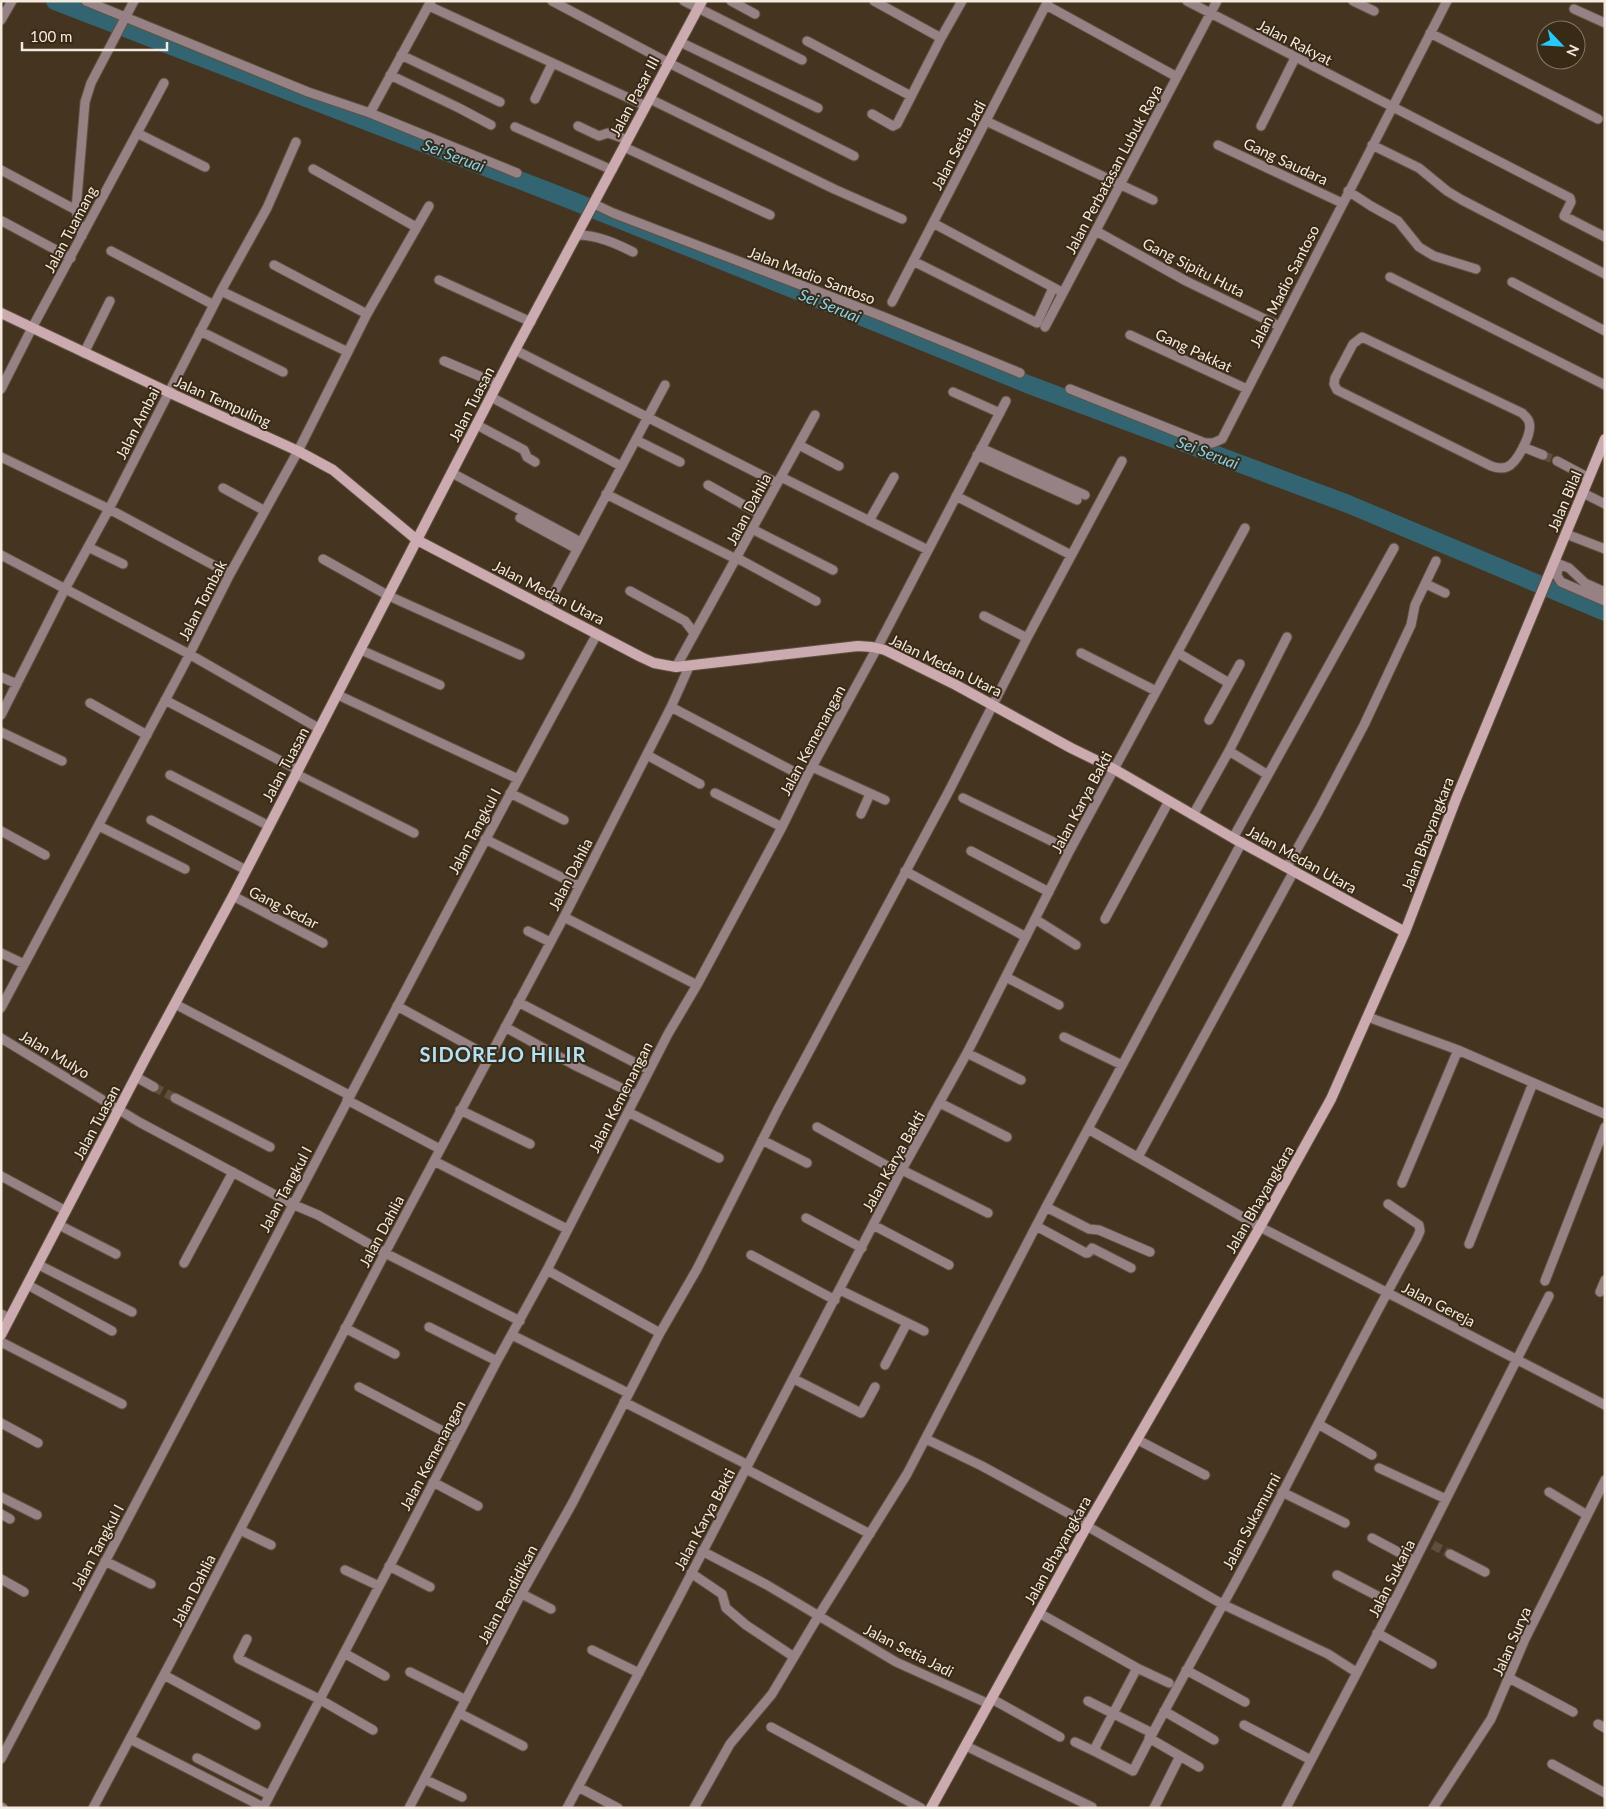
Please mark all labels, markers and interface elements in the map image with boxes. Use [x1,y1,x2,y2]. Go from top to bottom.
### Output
street label: Jalan Rakyat [1255,16,1336,69]
scale bar [22,20,168,52]
north arrow [1536,20,1586,70]
text: 100 m [30,27,72,45]
text: N [1563,42,1583,59]
street label: Jalan Pasar III [605,53,663,139]
street label: Jalan Perbatasan Lubuk Raya [1061,81,1165,257]
street label: Jalan Setia Jadi [927,97,989,193]
street label: Gang Saudara [1241,134,1331,188]
water label: Sei Seruai [420,135,488,176]
street label: Jalan Tuamang [40,183,100,275]
street label: Jalan Madio Santoso [1245,222,1323,350]
street label: Gang Sipitu Huta [1140,234,1248,300]
street label: Jalan Madio Santoso [746,242,878,308]
water label: Sei Seruai [796,284,864,326]
street label: Gang Pakkat [1153,324,1236,376]
street label: Jalan Tuasan [444,364,498,444]
street label: Jalan Tempuling [172,372,274,430]
street label: Jalan Ambai [111,384,163,462]
water label: Sei Seruai [1174,432,1242,473]
street label: Jalan Bilal [1543,468,1585,534]
street label: Jalan Dahlia [722,470,774,548]
street label: Jalan Medan Utara [490,556,608,628]
street label: Jalan Tombak [174,557,230,643]
street label: Jalan Medan Utara [887,630,1005,700]
street label: Jalan Kemenangan [775,682,849,798]
street label: Jalan Tuasan [258,724,312,804]
street label: Jalan Karya Bakti [1047,748,1115,856]
street label: Jalan Bhayangkara [1397,774,1457,894]
street label: Jalan Tangkul I [444,785,504,877]
street label: Jalan Medan Utara [1244,821,1360,897]
street label: Jalan Dahlia [544,835,596,913]
street label: Gang Sedar [246,882,322,932]
street label: Jalan Mulyo [17,1026,93,1082]
street label: Jalan Kemenangan [584,1039,656,1155]
district label: SIDOREJO HILIR [420,1042,586,1066]
street label: Jalan Tuasan [69,1082,123,1162]
street label: Jalan Karya Bakti [858,1108,928,1214]
street label: Jalan Bhayangkara [1221,1142,1297,1256]
street label: Jalan Tangkul I [255,1143,315,1235]
street label: Jalan Dahlia [355,1192,407,1270]
street label: Jalan Gereja [1399,1278,1479,1330]
street label: Jalan Kemenangan [395,1397,469,1513]
street label: Jalan Karya Bakti [670,1465,738,1573]
street label: Jalan Sukamurni [1218,1470,1284,1572]
street label: Jalan Bhayangkara [1020,1493,1094,1607]
street label: Jalan Tangkul I [67,1501,127,1593]
street label: Jalan Sukaria [1364,1536,1418,1620]
street label: Jalan Pendidikan [473,1542,541,1646]
street label: Jalan Dahlia [167,1551,219,1629]
street label: Jalan Surya [1488,1604,1534,1678]
street label: Jalan Setia Jadi [861,1620,957,1680]

